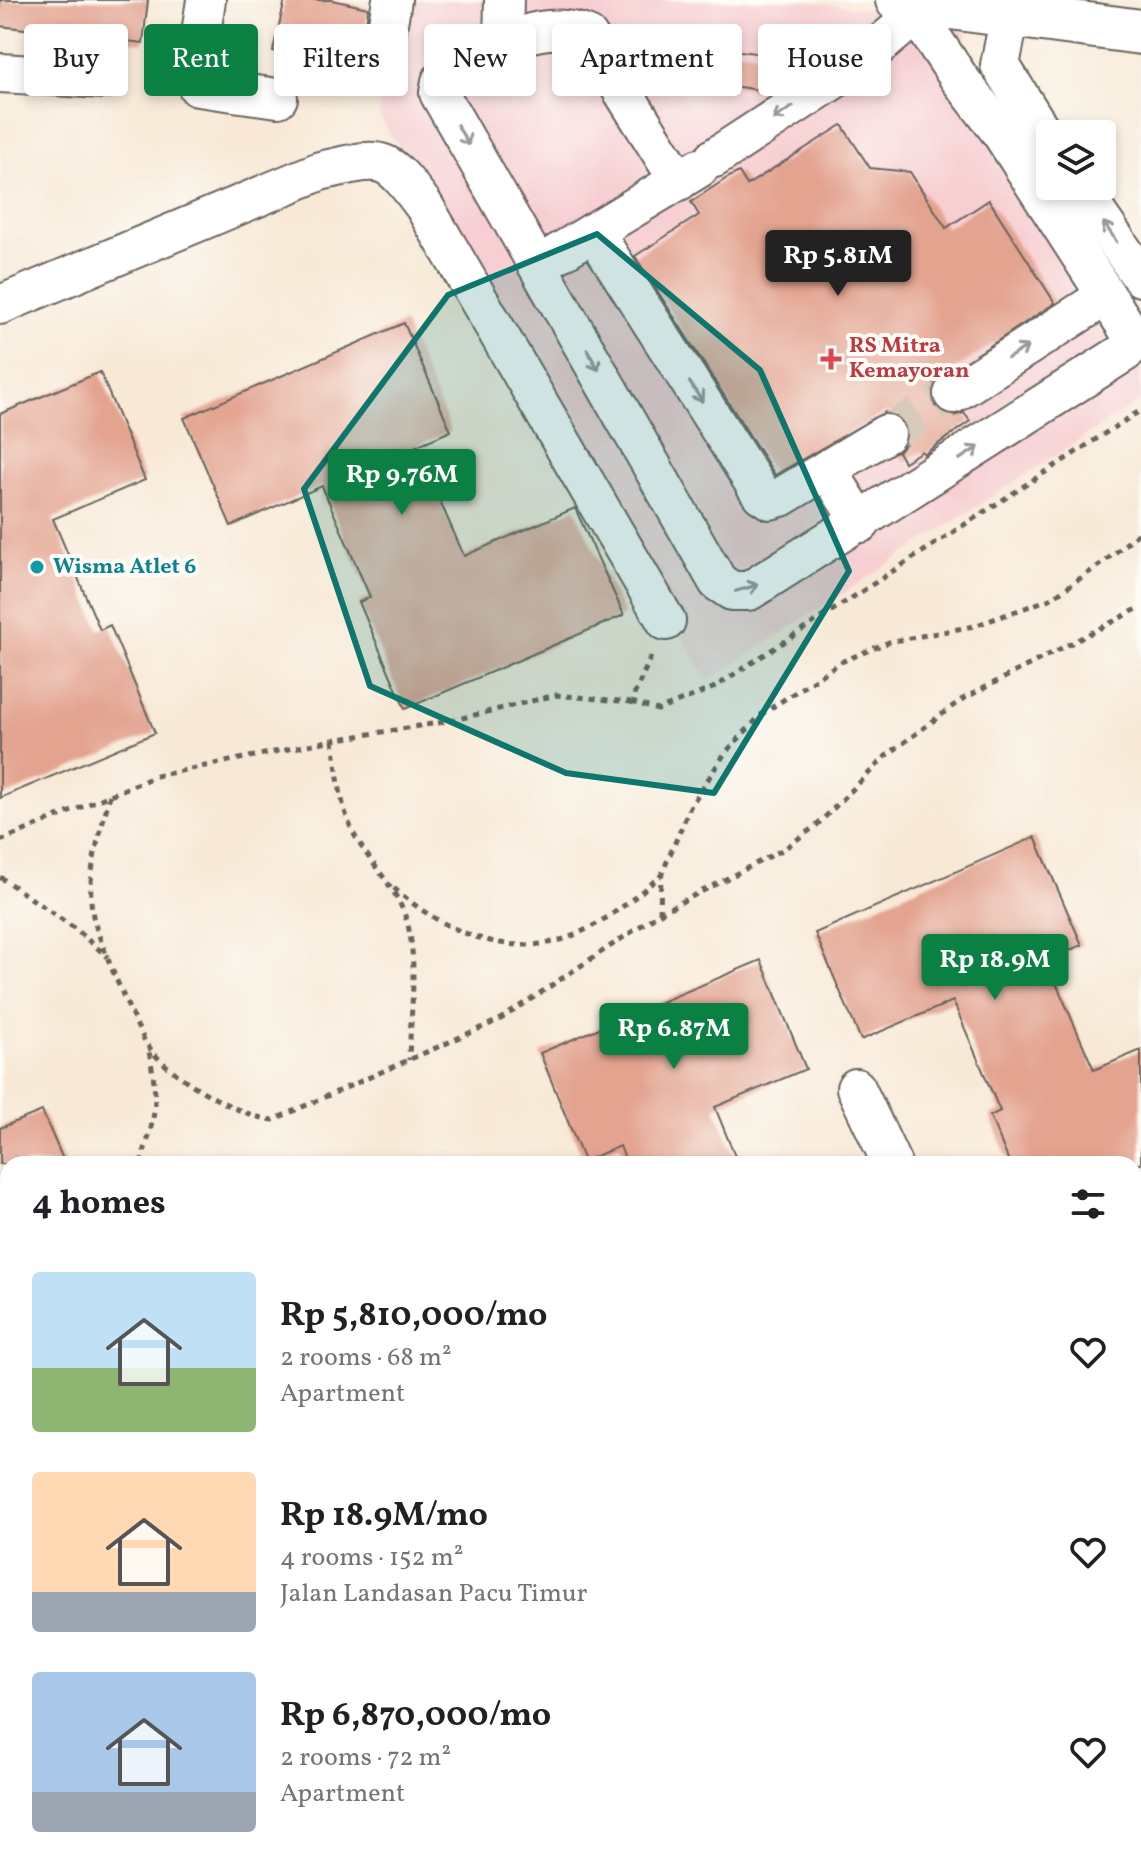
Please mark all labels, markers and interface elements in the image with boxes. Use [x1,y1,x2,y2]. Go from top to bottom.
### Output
chip: Buy [24,24,128,96]
chip: Rent [144,24,258,96]
chip: Filters [274,24,408,96]
chip: New [424,24,536,96]
chip: Apartment [552,24,742,96]
chip: House [758,24,891,96]
one-way arrow [773,104,795,121]
map controls [1036,120,1116,200]
button: layers [1036,120,1116,200]
one-way arrow [456,122,471,146]
one-way arrow [1102,221,1118,243]
pin: Rp 5.81M [755,230,921,298]
text: Rp 5.81M [783,238,893,274]
place label: RS Mitra Kemayoran [849,331,969,387]
one-way arrow [1007,343,1029,360]
one-way arrow [585,348,601,371]
marker: RS Mitra Kemayoran [820,348,842,370]
one-way arrow [688,381,705,403]
one-way arrow [957,445,980,461]
pin: Rp 9.76M [319,449,485,517]
text: Rp 9.76M [346,457,458,493]
place label: Wisma Atlet 6 [53,552,196,583]
marker: Wisma Atlet 6 [28,558,46,576]
one-way arrow [734,579,759,594]
pin: Rp 18.9M [912,934,1078,1002]
text: Rp 18.9M [940,942,1050,978]
pin: Rp 6.87M [591,1003,757,1071]
text: Rp 6.87M [617,1011,731,1047]
text: 4 homes [32,1181,166,1228]
icon: filters [1066,1182,1110,1226]
text: Rp 5,810,000/mo [280,1293,548,1340]
icon: home [96,1304,192,1400]
icon: heart [1066,1330,1110,1374]
text: 2 rooms · 68 m² [280,1340,452,1376]
text: Apartment [280,1376,405,1412]
text: Rp 18.9M/mo [280,1493,488,1540]
icon: home [96,1504,192,1600]
icon: heart [1066,1530,1110,1574]
text: 4 rooms · 152 m² [280,1540,463,1576]
text: Jalan Landasan Pacu Timur [280,1576,587,1612]
text: Rp 6,870,000/mo [280,1693,551,1740]
icon: home [96,1704,192,1800]
icon: heart [1066,1730,1110,1774]
text: 2 rooms · 72 m² [280,1740,451,1776]
text: Apartment [280,1776,405,1812]

